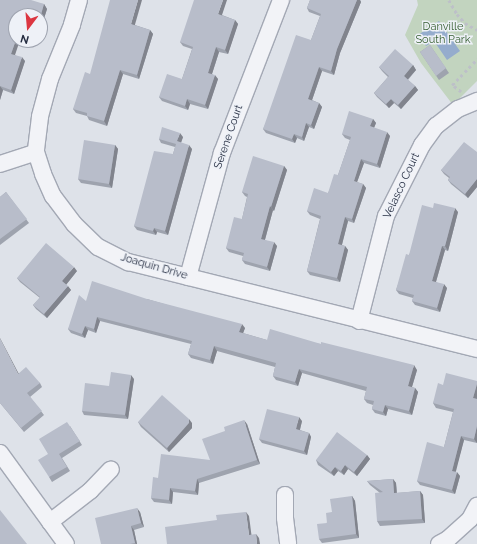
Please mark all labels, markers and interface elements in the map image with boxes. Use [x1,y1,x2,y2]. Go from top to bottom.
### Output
north arrow [8,8,48,48]
park label: Danville South Park [415,21,471,47]
text: N [19,32,31,46]
street label: Serene Court [212,103,246,171]
street label: Velasco Court [381,151,423,221]
street label: Joaquin Drive [119,251,189,283]

